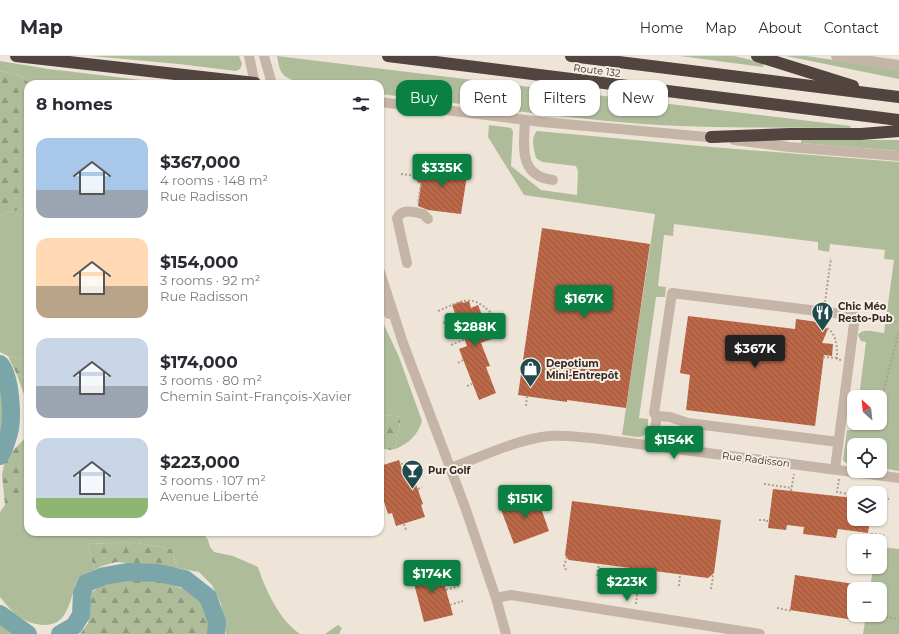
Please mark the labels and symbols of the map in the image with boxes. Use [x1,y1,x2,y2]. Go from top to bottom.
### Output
street label: Route 132 [573,61,622,80]
pin: $335K [414,154,470,188]
pin: $167K [556,285,612,319]
restaurant icon: Chic Méo Resto-Pub [810,299,836,332]
place label: Chic Méo Resto-Pub [838,300,893,325]
pin: $288K [447,313,503,347]
pin: $367K [727,335,783,369]
shop icon: Depotium Mini-Entrepôt [517,356,543,389]
place label: Depotium Mini-Entrepôt [546,357,619,382]
north arrow [847,390,887,430]
pin: $154K [646,426,702,460]
street label: Rue Radisson [721,449,790,470]
bar icon: Pur Golf [400,457,426,490]
place label: Pur Golf [428,464,472,477]
pin: $151K [497,485,553,519]
pin: $174K [404,560,460,594]
pin: $223K [599,568,655,602]

